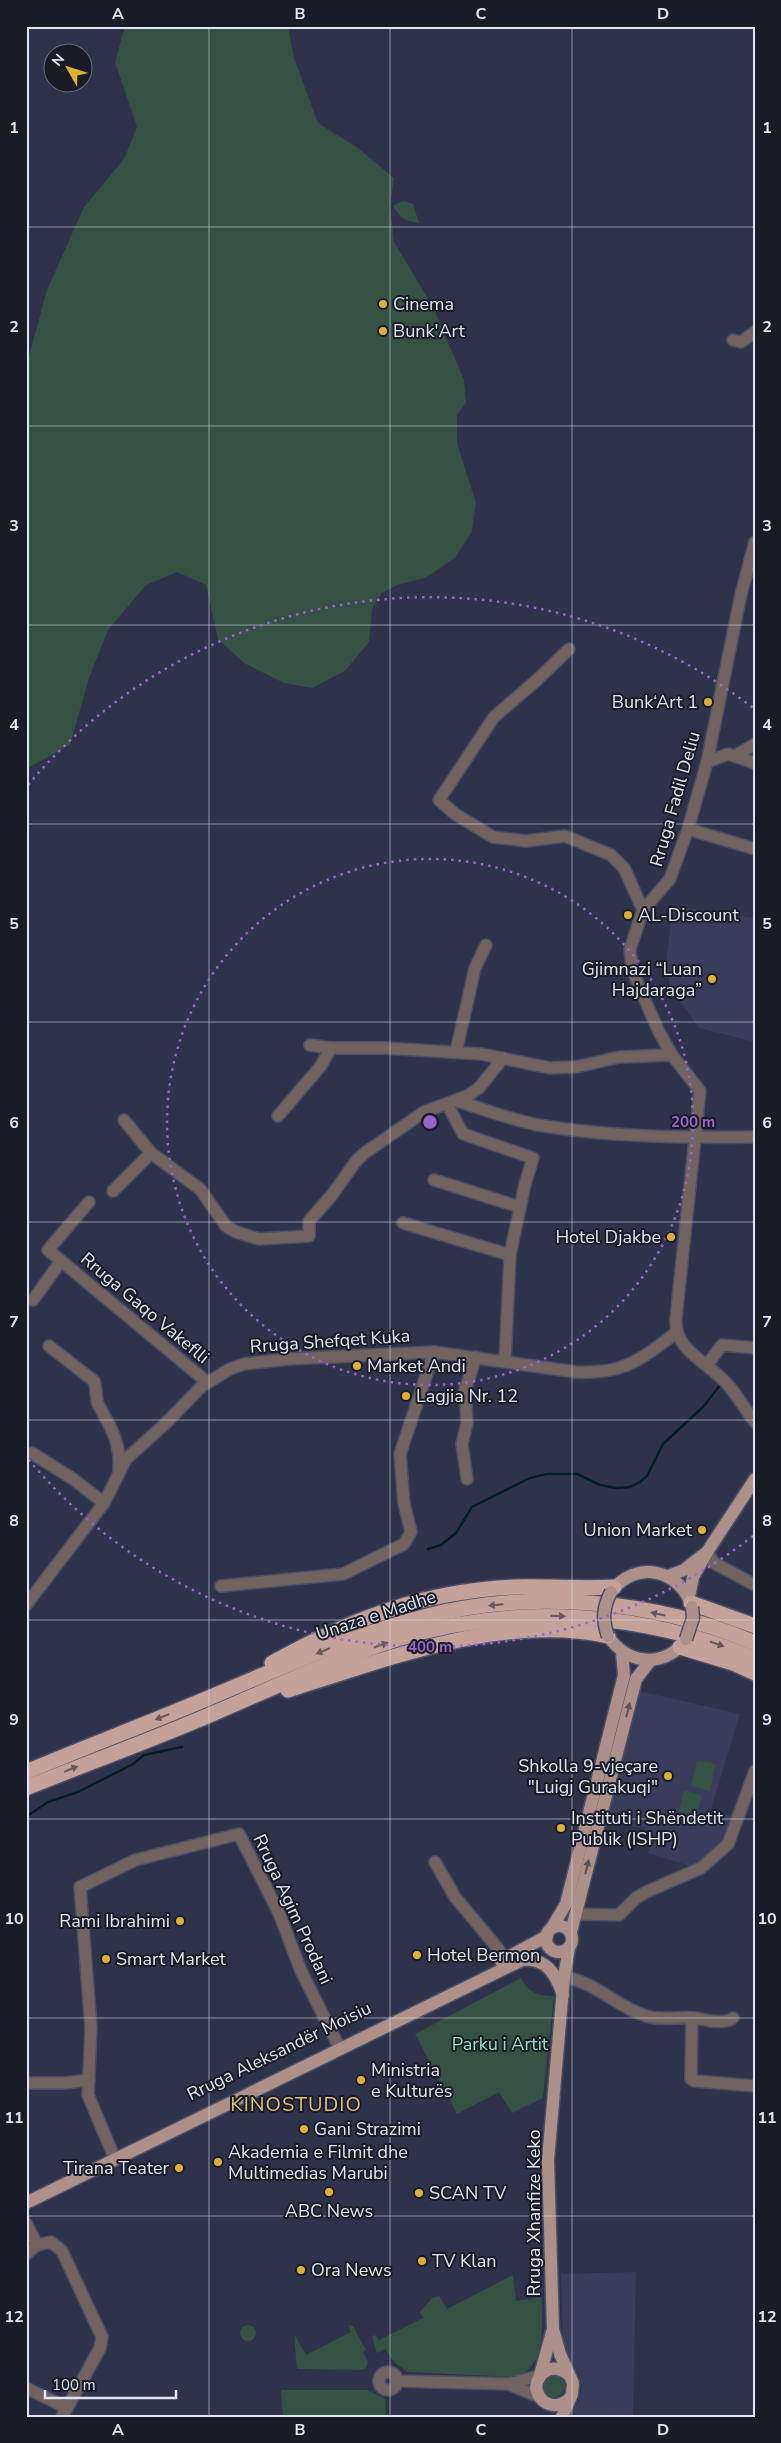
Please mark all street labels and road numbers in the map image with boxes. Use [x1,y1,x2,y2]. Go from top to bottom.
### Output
street label: Rruga Fadil Deliu [644,729,706,869]
street label: Rruga Gaqo Vakeflli [76,1247,214,1369]
street label: Rruga Shefqet Kuka [249,1323,411,1359]
street label: Unaza e Madhe [313,1584,439,1646]
street label: Rruga Agim Prodani [248,1830,338,1988]
street label: Rruga Aleksandër Moisiu [183,1996,375,2106]
street label: Rruga Xhanfize Keko [522,2130,546,2296]

